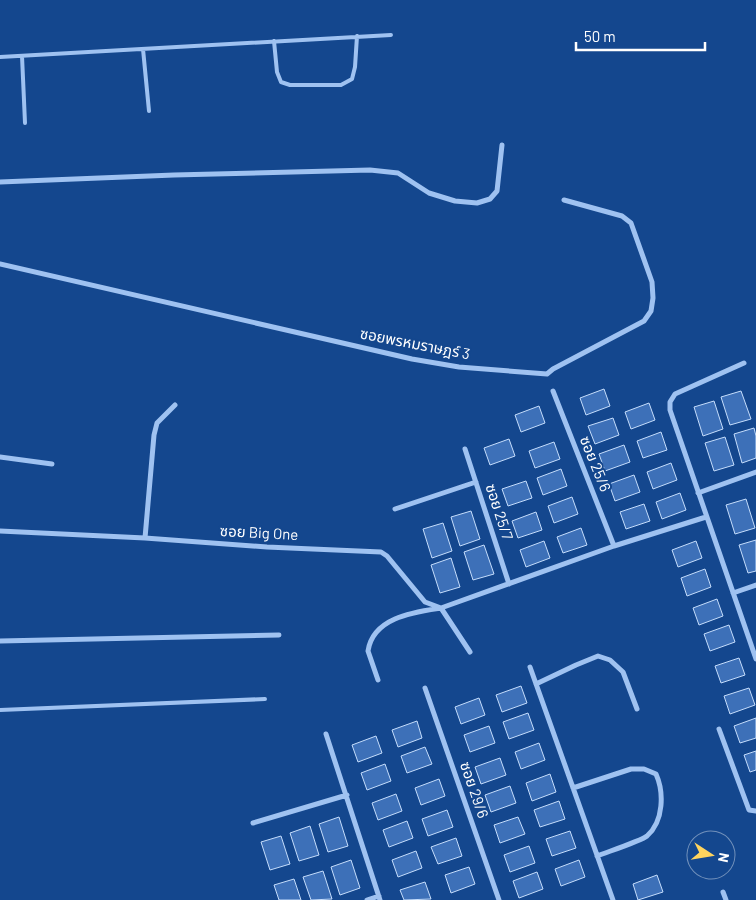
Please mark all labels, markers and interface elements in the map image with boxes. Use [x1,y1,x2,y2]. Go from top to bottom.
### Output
scale bar [576,20,705,52]
text: 50 m [584,27,616,45]
street label: ซอยพรหมราษฎร์ 3 [359,324,472,363]
street label: ซอย 25/6 [577,433,615,494]
street label: ซอย 25/7 [482,481,517,542]
street label: ซอย Big One [219,521,299,543]
street label: ซอย 29/6 [457,759,493,820]
north arrow [686,830,736,880]
text: N [715,851,733,864]

